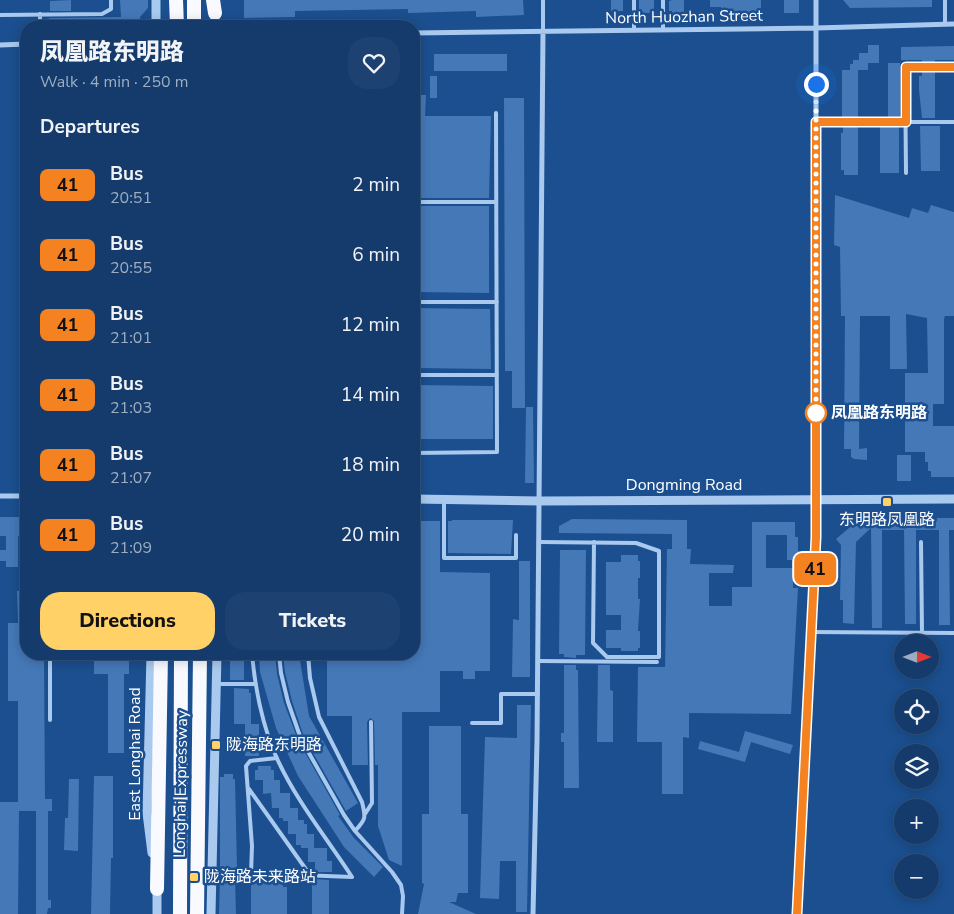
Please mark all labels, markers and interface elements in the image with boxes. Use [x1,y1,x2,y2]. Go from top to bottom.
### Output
street label: North Huozhan Street [605,5,763,29]
text: 凤凰路东明路 [40,36,184,68]
button: heart [348,37,400,89]
text: Walk · 4 min · 250 m [40,71,188,93]
your location [804,72,829,97]
text: Departures [40,114,140,140]
text: Bus [110,161,143,187]
text: 2 min [352,172,400,198]
text: 41 [57,173,78,197]
text: 20:51 [110,187,152,209]
text: Bus [110,231,143,257]
text: 6 min [352,242,400,268]
text: 41 [57,243,78,267]
text: 20:55 [110,257,152,279]
text: Bus [110,301,143,327]
text: 12 min [341,312,400,338]
text: 41 [57,313,78,337]
text: 21:01 [110,327,152,349]
text: Bus [110,371,143,397]
text: 14 min [341,382,400,408]
text: 41 [57,383,78,407]
text: 21:03 [110,397,152,419]
marker: 凤凰路东明路 [805,402,827,424]
place label: 凤凰路东明路 [831,402,927,424]
text: Bus [110,441,143,467]
text: 18 min [341,452,400,478]
text: 41 [57,453,78,477]
text: 21:07 [110,467,152,489]
street label: Dongming Road [626,474,742,496]
marker: 东明路凤凰路 [881,496,893,508]
place label: 东明路凤凰路 [839,509,935,531]
text: Bus [110,511,143,537]
text: 20 min [341,522,400,548]
text: 41 [57,523,78,547]
text: 21:09 [110,537,152,559]
line badge: 41 [792,553,838,585]
text: 41 [804,557,826,581]
button: Directions [40,592,215,650]
button: Tickets [225,592,400,650]
north arrow [894,634,939,679]
map controls [894,634,939,899]
street label: East Longhai Road [124,687,146,821]
button: locate [894,689,939,734]
street label: Longhai Expressway [169,709,193,858]
place label: 陇海路东明路 [226,734,322,756]
marker: 陇海路东明路 [210,739,222,751]
button: layers [894,744,939,789]
button: + [894,799,939,844]
button: − [894,854,939,899]
place label: 陇海路未来路站 [204,866,316,888]
marker: 陇海路未来路站 [188,871,200,883]

